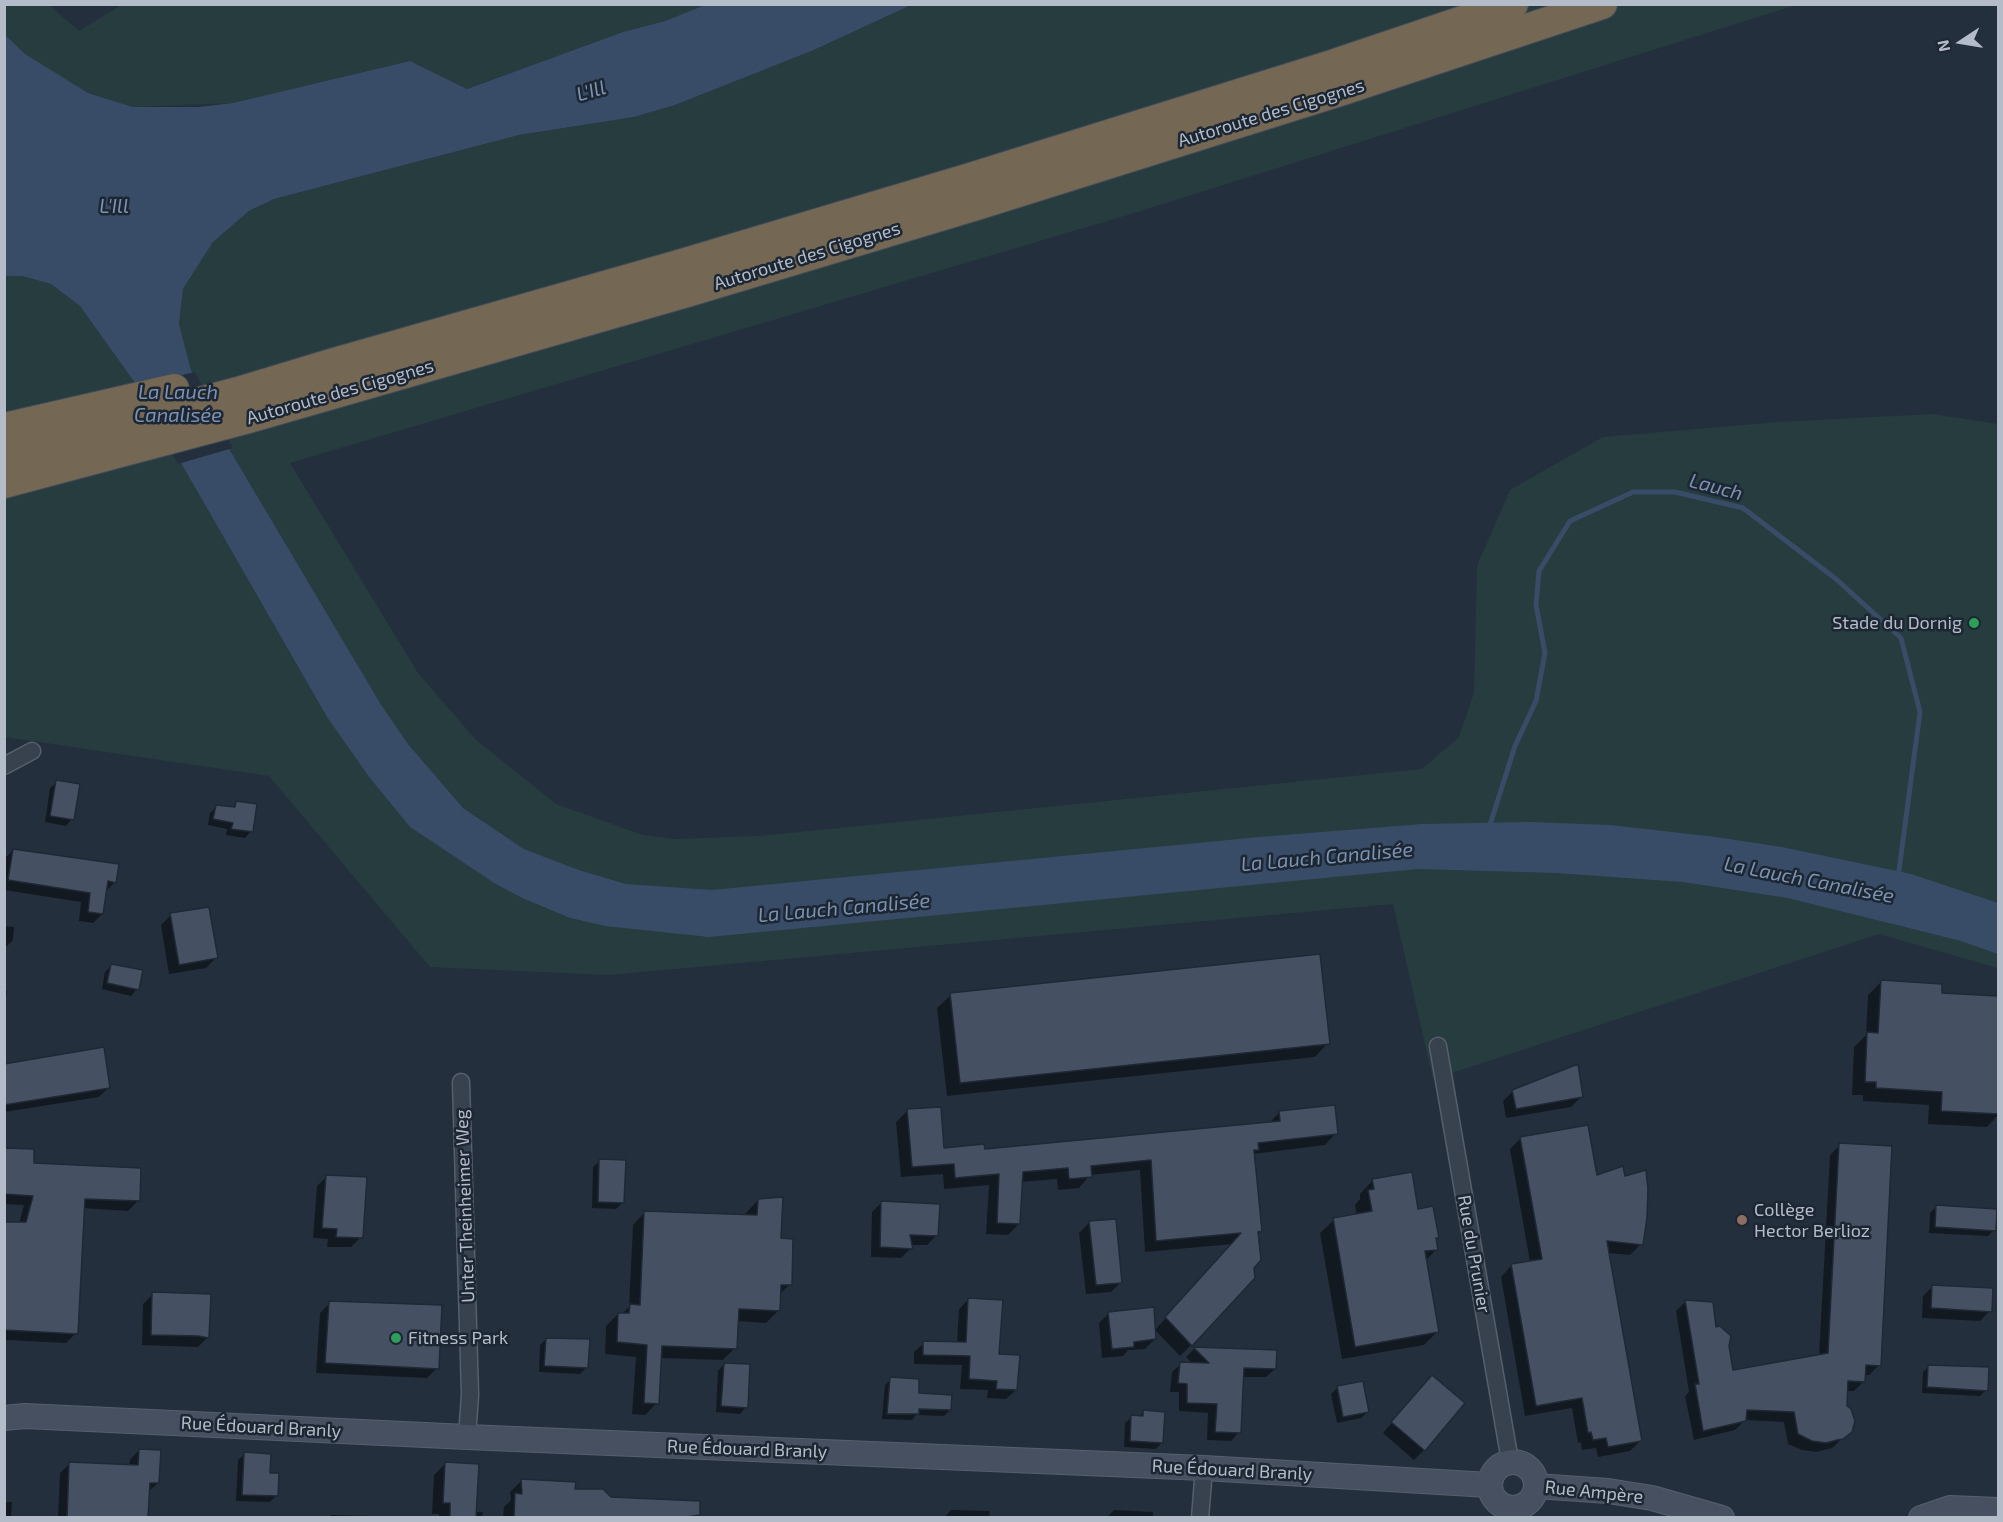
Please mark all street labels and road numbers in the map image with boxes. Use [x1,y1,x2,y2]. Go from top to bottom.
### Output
street label: Autoroute des Cigognes [1175,74,1367,152]
street label: Autoroute des Cigognes [711,217,903,295]
street label: Autoroute des Cigognes [244,355,436,429]
street label: Unter Theinheimer Weg [451,1109,479,1303]
street label: Rue du Prunier [1453,1193,1495,1315]
street label: Rue Édouard Branly [180,1412,342,1442]
street label: Rue Édouard Branly [666,1435,828,1463]
street label: Rue Édouard Branly [1151,1455,1313,1485]
street label: Rue Ampère [1544,1476,1644,1508]

